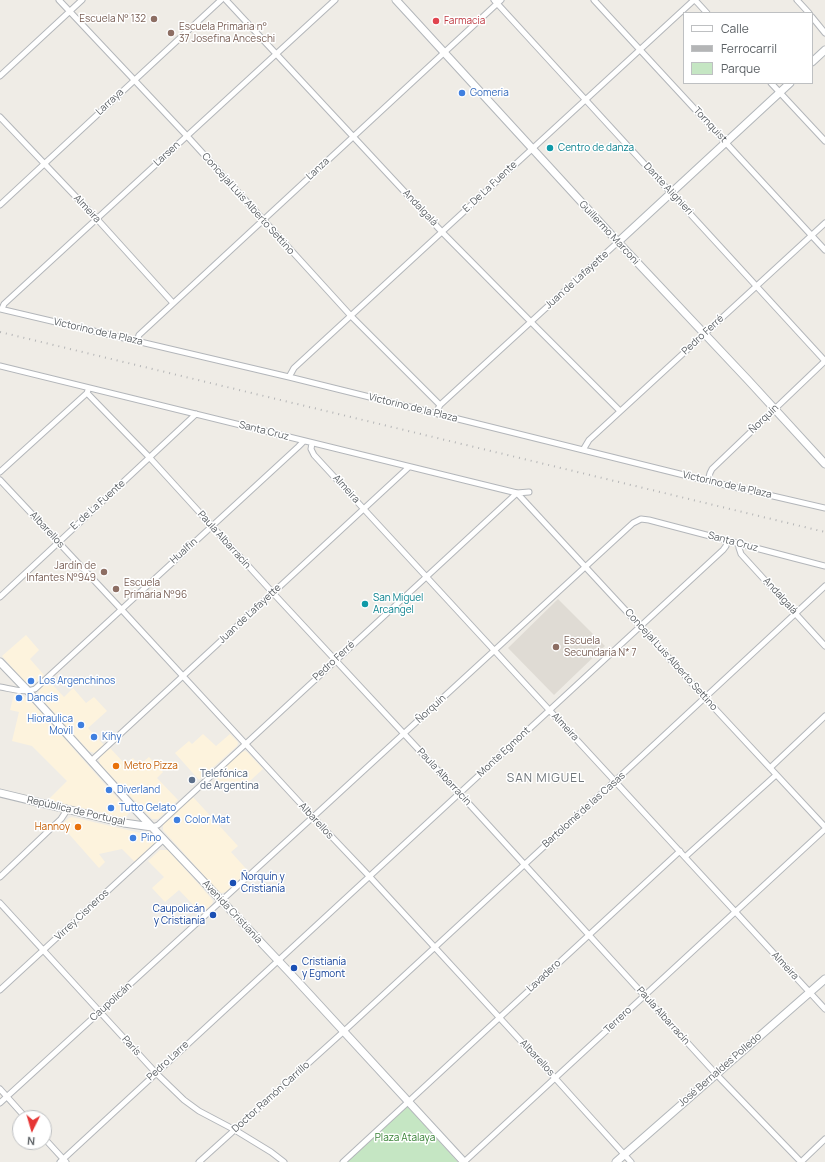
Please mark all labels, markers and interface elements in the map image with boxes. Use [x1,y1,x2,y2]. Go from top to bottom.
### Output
legend [683,12,813,84]
place label: Escuela N° 132 [79,13,146,25]
marker: Escuela N° 132 [149,14,159,24]
place label: Farmacia [444,15,485,27]
marker: Farmacia [431,16,441,26]
text: Calle [721,20,749,37]
place label: Escuela Primaria n° 37 Josefina Anceschi [179,21,275,44]
marker: Escuela Primaria n° 37 Josefina Anceschi [166,28,176,38]
text: Ferrocarril [721,40,777,57]
text: Parque [721,60,760,77]
street label: Larraya [94,86,126,118]
place label: Gomeria [470,87,509,99]
marker: Gomeria [457,88,467,98]
street label: Tornquist [691,105,729,145]
street label: Larsen [152,139,182,169]
place label: Centro de danza [558,142,634,154]
marker: Centro de danza [545,143,555,153]
street label: Concejal Luis Alberto Settino [199,151,297,257]
street label: Lanza [304,155,332,183]
street label: E. De La Fuente [460,159,520,215]
street label: Dante Alighieri [641,160,695,218]
street label: Andalgalá [400,187,440,229]
street label: Almeira [71,192,103,226]
street label: Guillermo Marconi [576,199,642,267]
street label: Juan de Lafayette [543,248,611,312]
street label: Pedro Ferré [680,313,726,357]
street label: Victorino de la Plaza [52,316,144,348]
street label: Victorino de la Plaza [367,391,459,425]
street label: Ñorquín [747,402,781,436]
street label: Santa Cruz [238,419,290,443]
street label: Victorino de la Plaza [681,469,773,501]
street label: Almeira [330,472,362,506]
street label: E. de La Fuente [68,477,128,533]
street label: Albarellos [27,509,67,551]
street label: Paula Albarracín [195,509,253,571]
street label: Santa Cruz [707,530,759,554]
street label: Hualfin [168,536,200,566]
place label: Jardín de Infantes N°949 [26,560,96,584]
marker: Jardín de Infantes N°949 [99,567,109,577]
street label: Andalgalá [760,575,800,617]
place label: Escuela Primaria N°96 [124,577,187,600]
street label: Juan de Lafayette [216,582,284,646]
marker: Escuela Primaria N°96 [111,584,121,594]
place label: San Miguel Arcangel [373,592,423,616]
marker: San Miguel Arcangel [360,599,370,609]
street label: Concejal Luis Alberto Settino [622,607,720,713]
place label: Escuela Secundaria N* 7 [564,635,637,658]
street label: Pedro Ferré [311,639,357,683]
marker: Escuela Secundaria N* 7 [551,642,561,652]
place label: Los Argenchinos [39,675,115,687]
marker: Los Argenchinos [26,676,36,686]
place label: Dancis [27,692,58,704]
street label: Ñorquín [414,692,448,726]
marker: Dancis [14,693,24,703]
street label: Almeira [549,710,581,744]
place label: Hioraulica Movil [27,713,73,736]
marker: Hioraulica Movil [76,720,86,730]
street label: Monte Egmont [475,724,533,780]
place label: Kihy [102,731,121,743]
marker: Kihy [89,732,99,742]
street label: Paula Albarracín [415,746,473,808]
place label: Metro Pizza [124,760,178,772]
marker: Metro Pizza [111,761,121,771]
place label: Telefónica de Argentina [200,768,259,792]
street label: Bartolomé de las Casas [540,770,628,850]
district label: SAN MIGUEL [507,772,585,786]
marker: Telefónica de Argentina [187,775,197,785]
place label: Diverland [117,784,160,796]
marker: Diverland [104,785,114,795]
street label: República de Portugal [26,794,126,828]
street label: Albarellos [296,800,336,842]
place label: Tutto Gelato [119,802,176,814]
marker: Tutto Gelato [106,803,116,813]
place label: Color Mat [185,814,230,826]
marker: Color Mat [172,815,182,825]
place label: Hannoy [35,821,70,833]
marker: Hannoy [73,822,83,832]
place label: Pino [141,832,161,844]
marker: Pino [128,833,138,843]
place label: Ñorquín y Cristianía [241,871,285,894]
street label: Avenida Cristianía [200,878,264,946]
marker: Ñorquín y Cristianía [228,878,238,888]
street label: Virrey Cisneros [53,887,111,943]
place label: Caupolicán y Cristianía [153,903,205,926]
marker: Caupolicán y Cristianía [208,910,218,920]
street label: Almeira [769,949,801,983]
place label: Cristianía y Egmont [302,956,346,980]
street label: Lavadero [525,957,563,995]
marker: Cristianía y Egmont [289,963,299,973]
street label: Caupolicán [88,980,134,1024]
street label: Paula Albarracín [634,985,692,1047]
street label: Terrero [602,1004,634,1036]
street label: José Bernaldes Polledo [676,1031,764,1109]
street label: París [119,1034,143,1058]
street label: Albarellos [517,1037,557,1079]
street label: Pedro Larre [145,1039,191,1083]
street label: Doctor Ramón Carrillo [230,1059,312,1135]
north arrow [12,1110,52,1150]
park label: Plaza Atalaya [375,1132,435,1144]
text: N [26,1134,36,1149]

